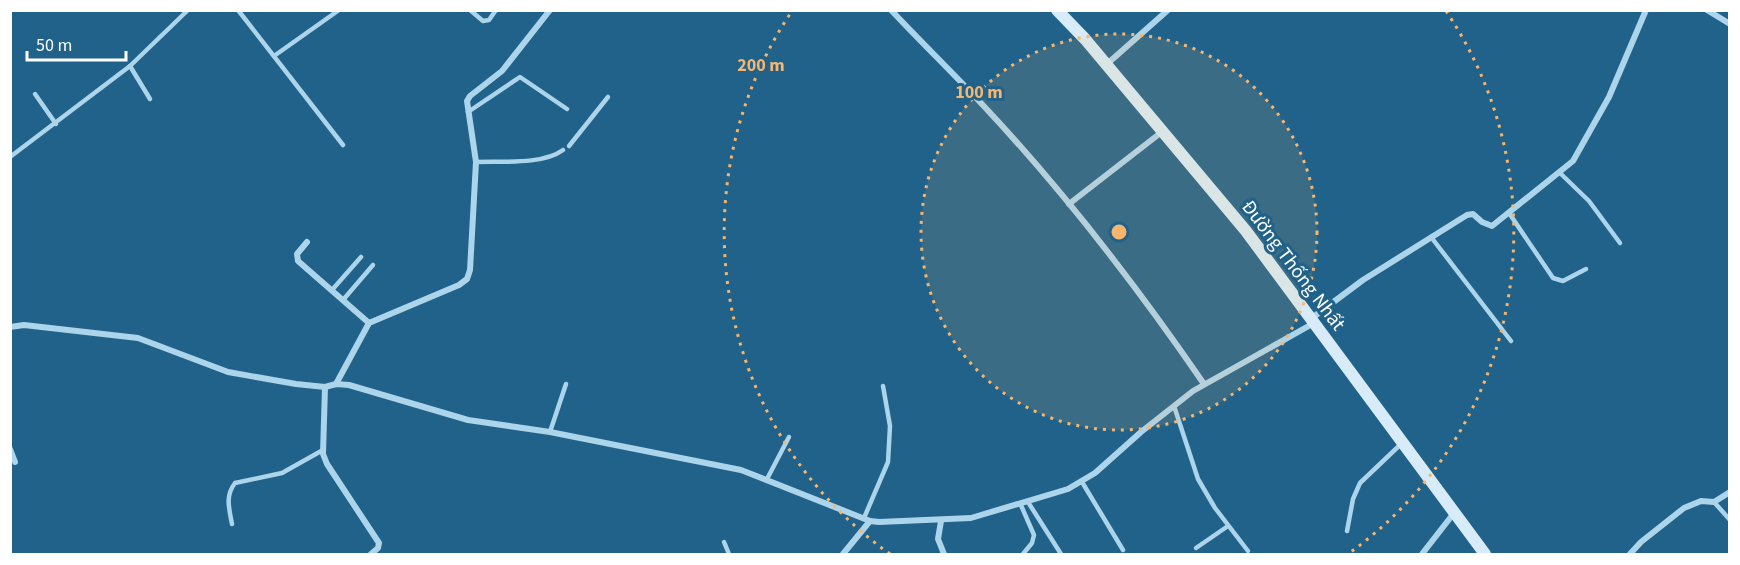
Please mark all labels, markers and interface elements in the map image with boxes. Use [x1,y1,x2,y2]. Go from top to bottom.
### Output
scale bar [27,24,126,62]
text: 50 m [36,33,72,58]
text: 200 m [737,53,785,78]
text: 100 m [955,80,1003,105]
street label: Đường Thống Nhất [1235,194,1352,337]
centre of rings [1109,222,1129,242]

